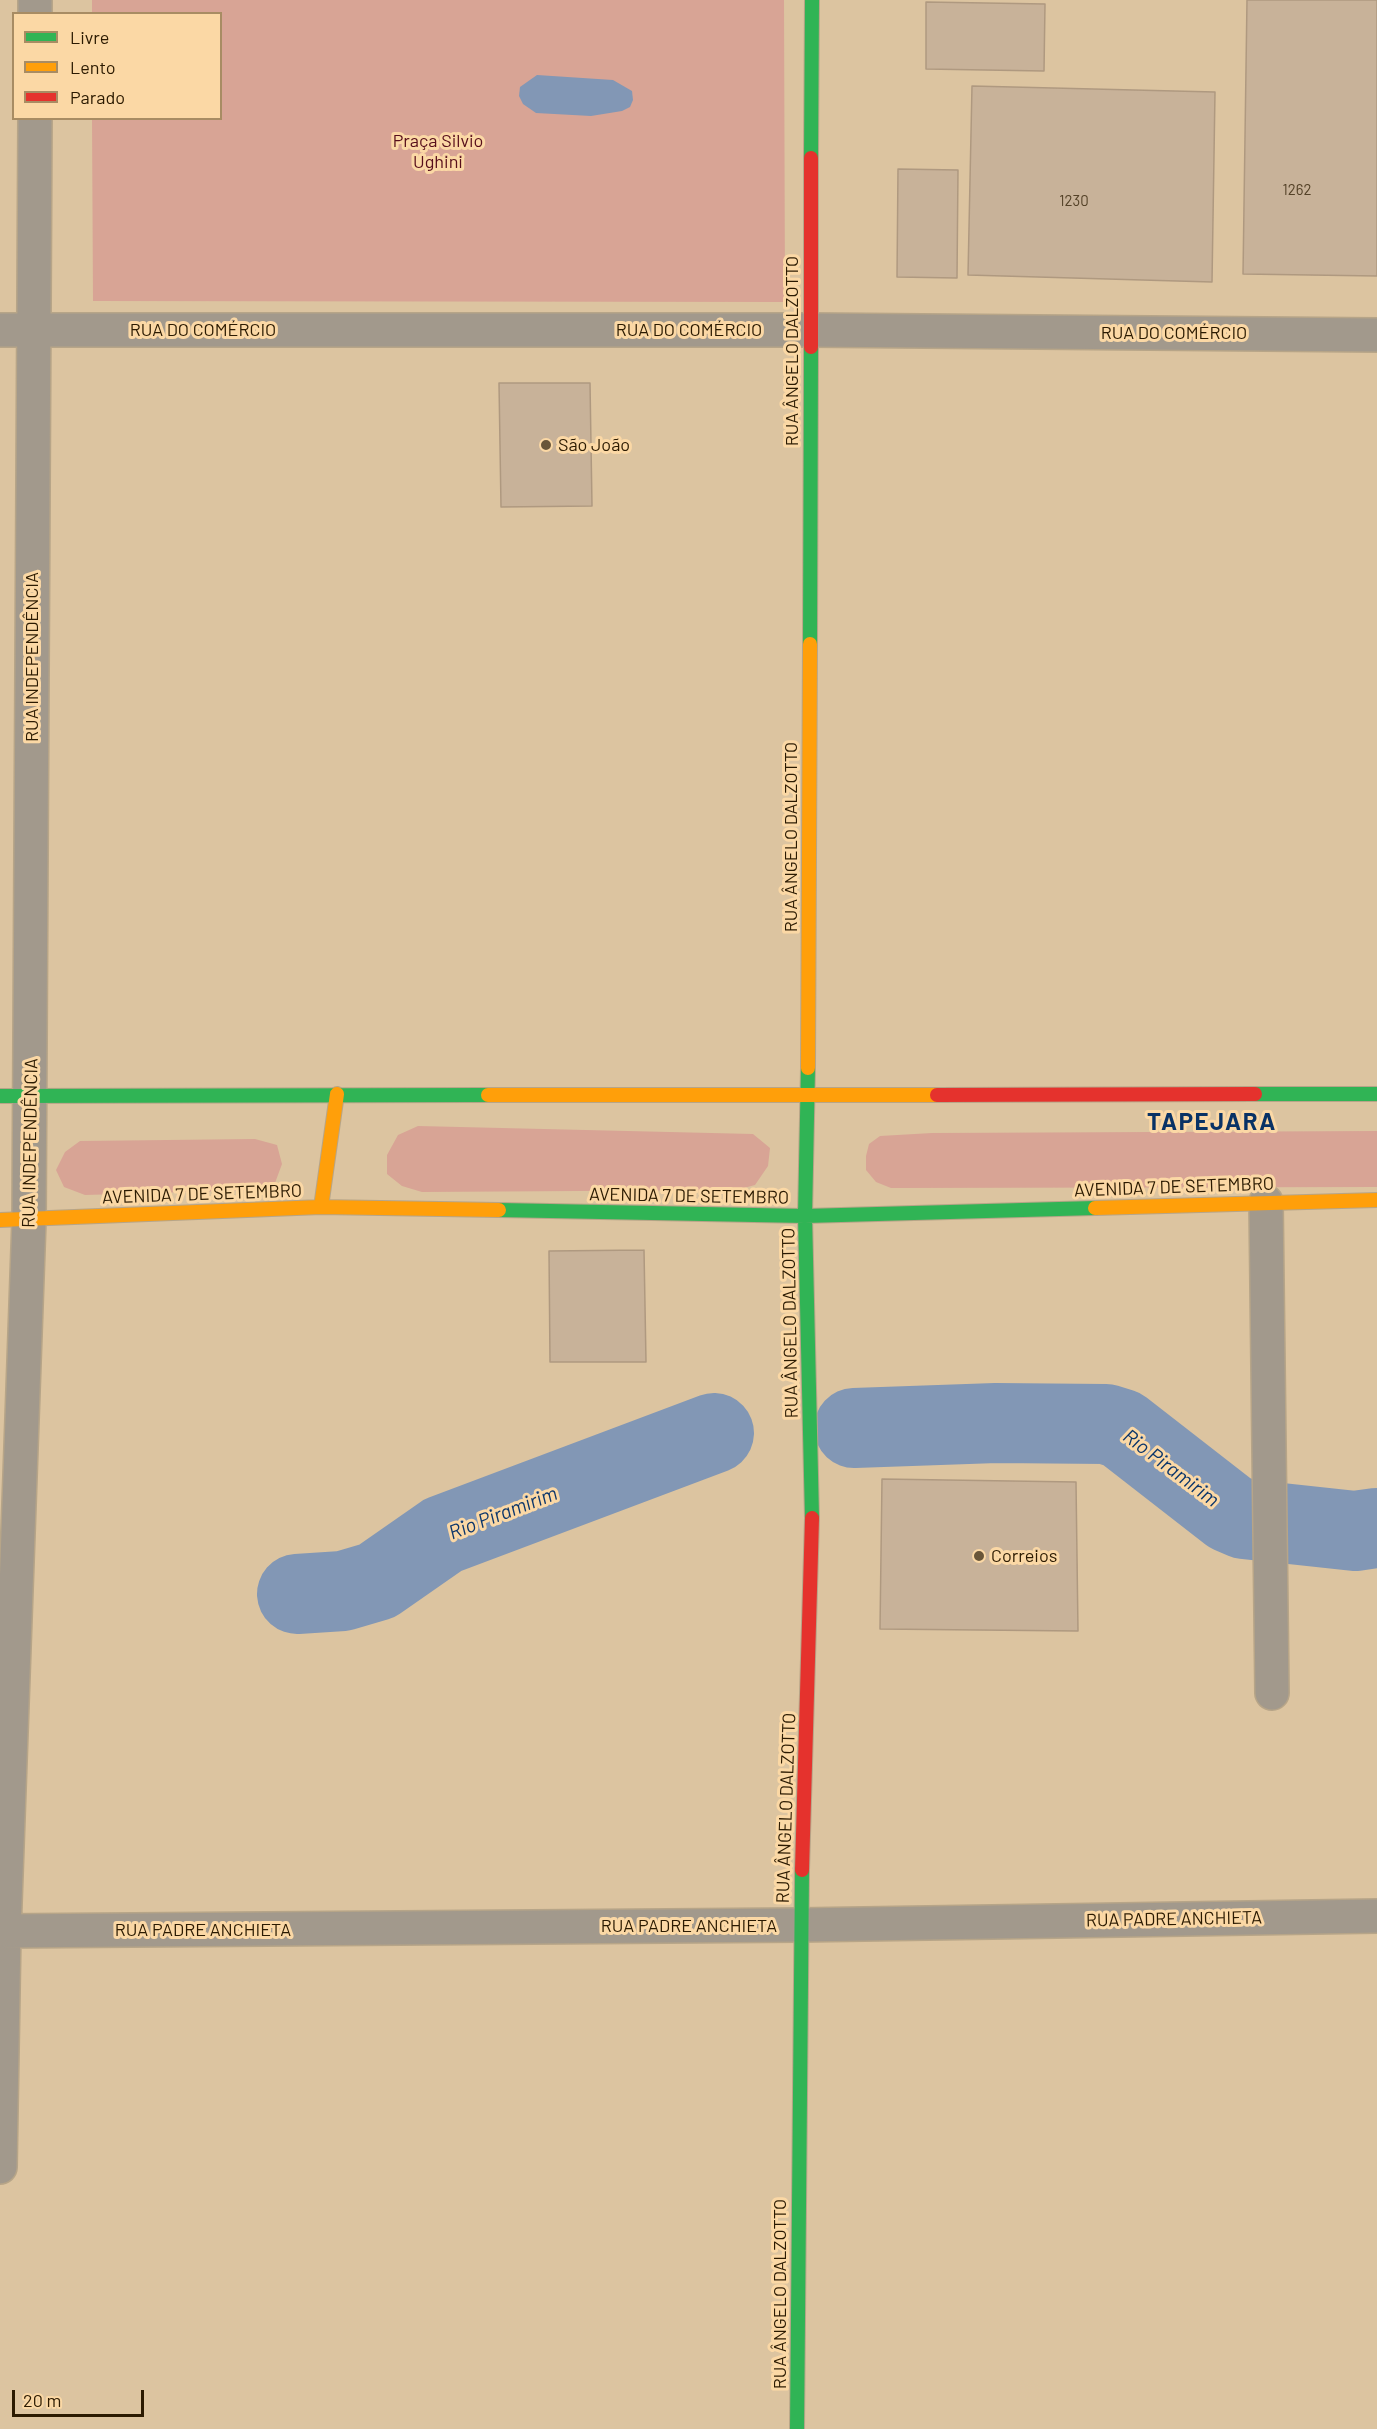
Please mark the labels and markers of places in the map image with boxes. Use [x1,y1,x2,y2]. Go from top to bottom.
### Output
place label: São João [558,434,630,456]
marker: São João [539,438,553,452]
place label: Correios [991,1545,1057,1567]
marker: Correios [972,1549,986,1563]

